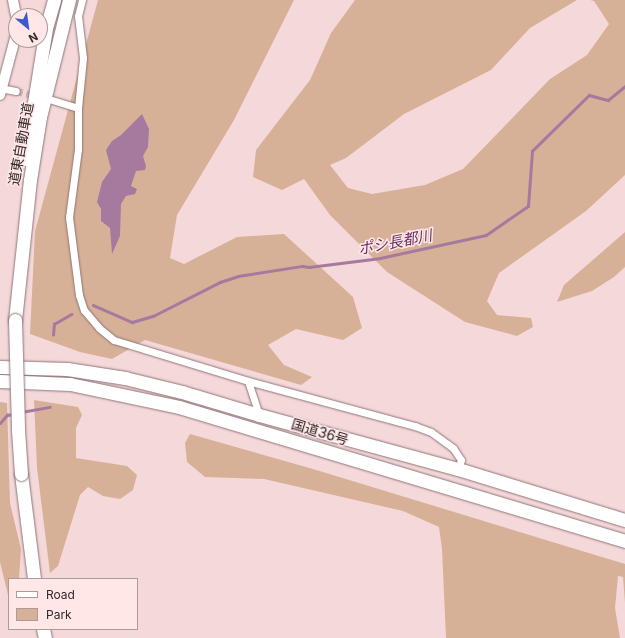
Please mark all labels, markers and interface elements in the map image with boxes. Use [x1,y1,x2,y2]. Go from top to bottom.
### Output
north arrow [8,8,48,48]
text: N [26,29,40,46]
street label: 道東自動車道 [5,101,37,187]
water label: ポシ長都川 [356,226,434,258]
street label: 国道36号 [289,415,351,449]
legend [8,578,138,630]
text: Road [46,587,75,602]
text: Park [46,607,72,622]

